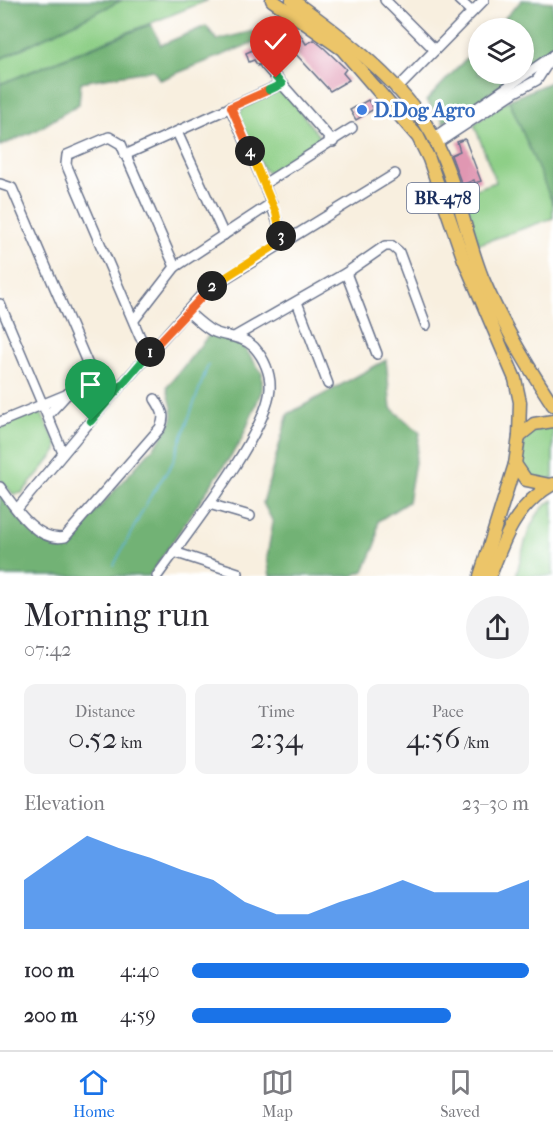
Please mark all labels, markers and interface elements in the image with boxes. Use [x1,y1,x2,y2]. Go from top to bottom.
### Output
pin [250,16,301,78]
map controls [468,18,534,84]
button: layers [468,18,534,84]
icon: check [259,25,292,58]
place label: D.Dog Agro [374,99,475,122]
marker: D.Dog Agro [355,103,369,117]
pin: 4 [235,136,265,166]
text: 4 [245,141,255,160]
road number: BR-478 [407,183,479,213]
pin: 3 [266,221,296,251]
text: 3 [278,226,284,245]
pin: 2 [197,271,227,301]
text: 2 [208,276,216,295]
pin: 1 [135,337,165,367]
text: 1 [147,342,153,361]
pin [65,359,116,421]
icon: arrive [74,368,107,401]
text: Morning run [24,596,209,635]
button: share [466,596,529,659]
text: 07:42 [24,638,72,661]
text: Distance [75,702,135,721]
text: Time [258,702,295,721]
text: Pace [432,702,464,721]
text: 0.52 [68,721,117,756]
text: 2:34 [250,721,303,756]
text: 4:56 [406,721,460,756]
text: km [117,733,142,752]
text: /km [460,733,489,752]
text: Elevation [24,792,105,815]
text: 23–30 m [462,792,529,815]
text: 100 m [24,959,74,982]
text: 4:40 [120,959,160,982]
text: 200 m [24,1004,77,1027]
text: 4:59 [120,1004,156,1027]
tab: Home [73,1066,115,1121]
tab: Map [261,1066,294,1121]
tab: Saved [440,1066,480,1121]

